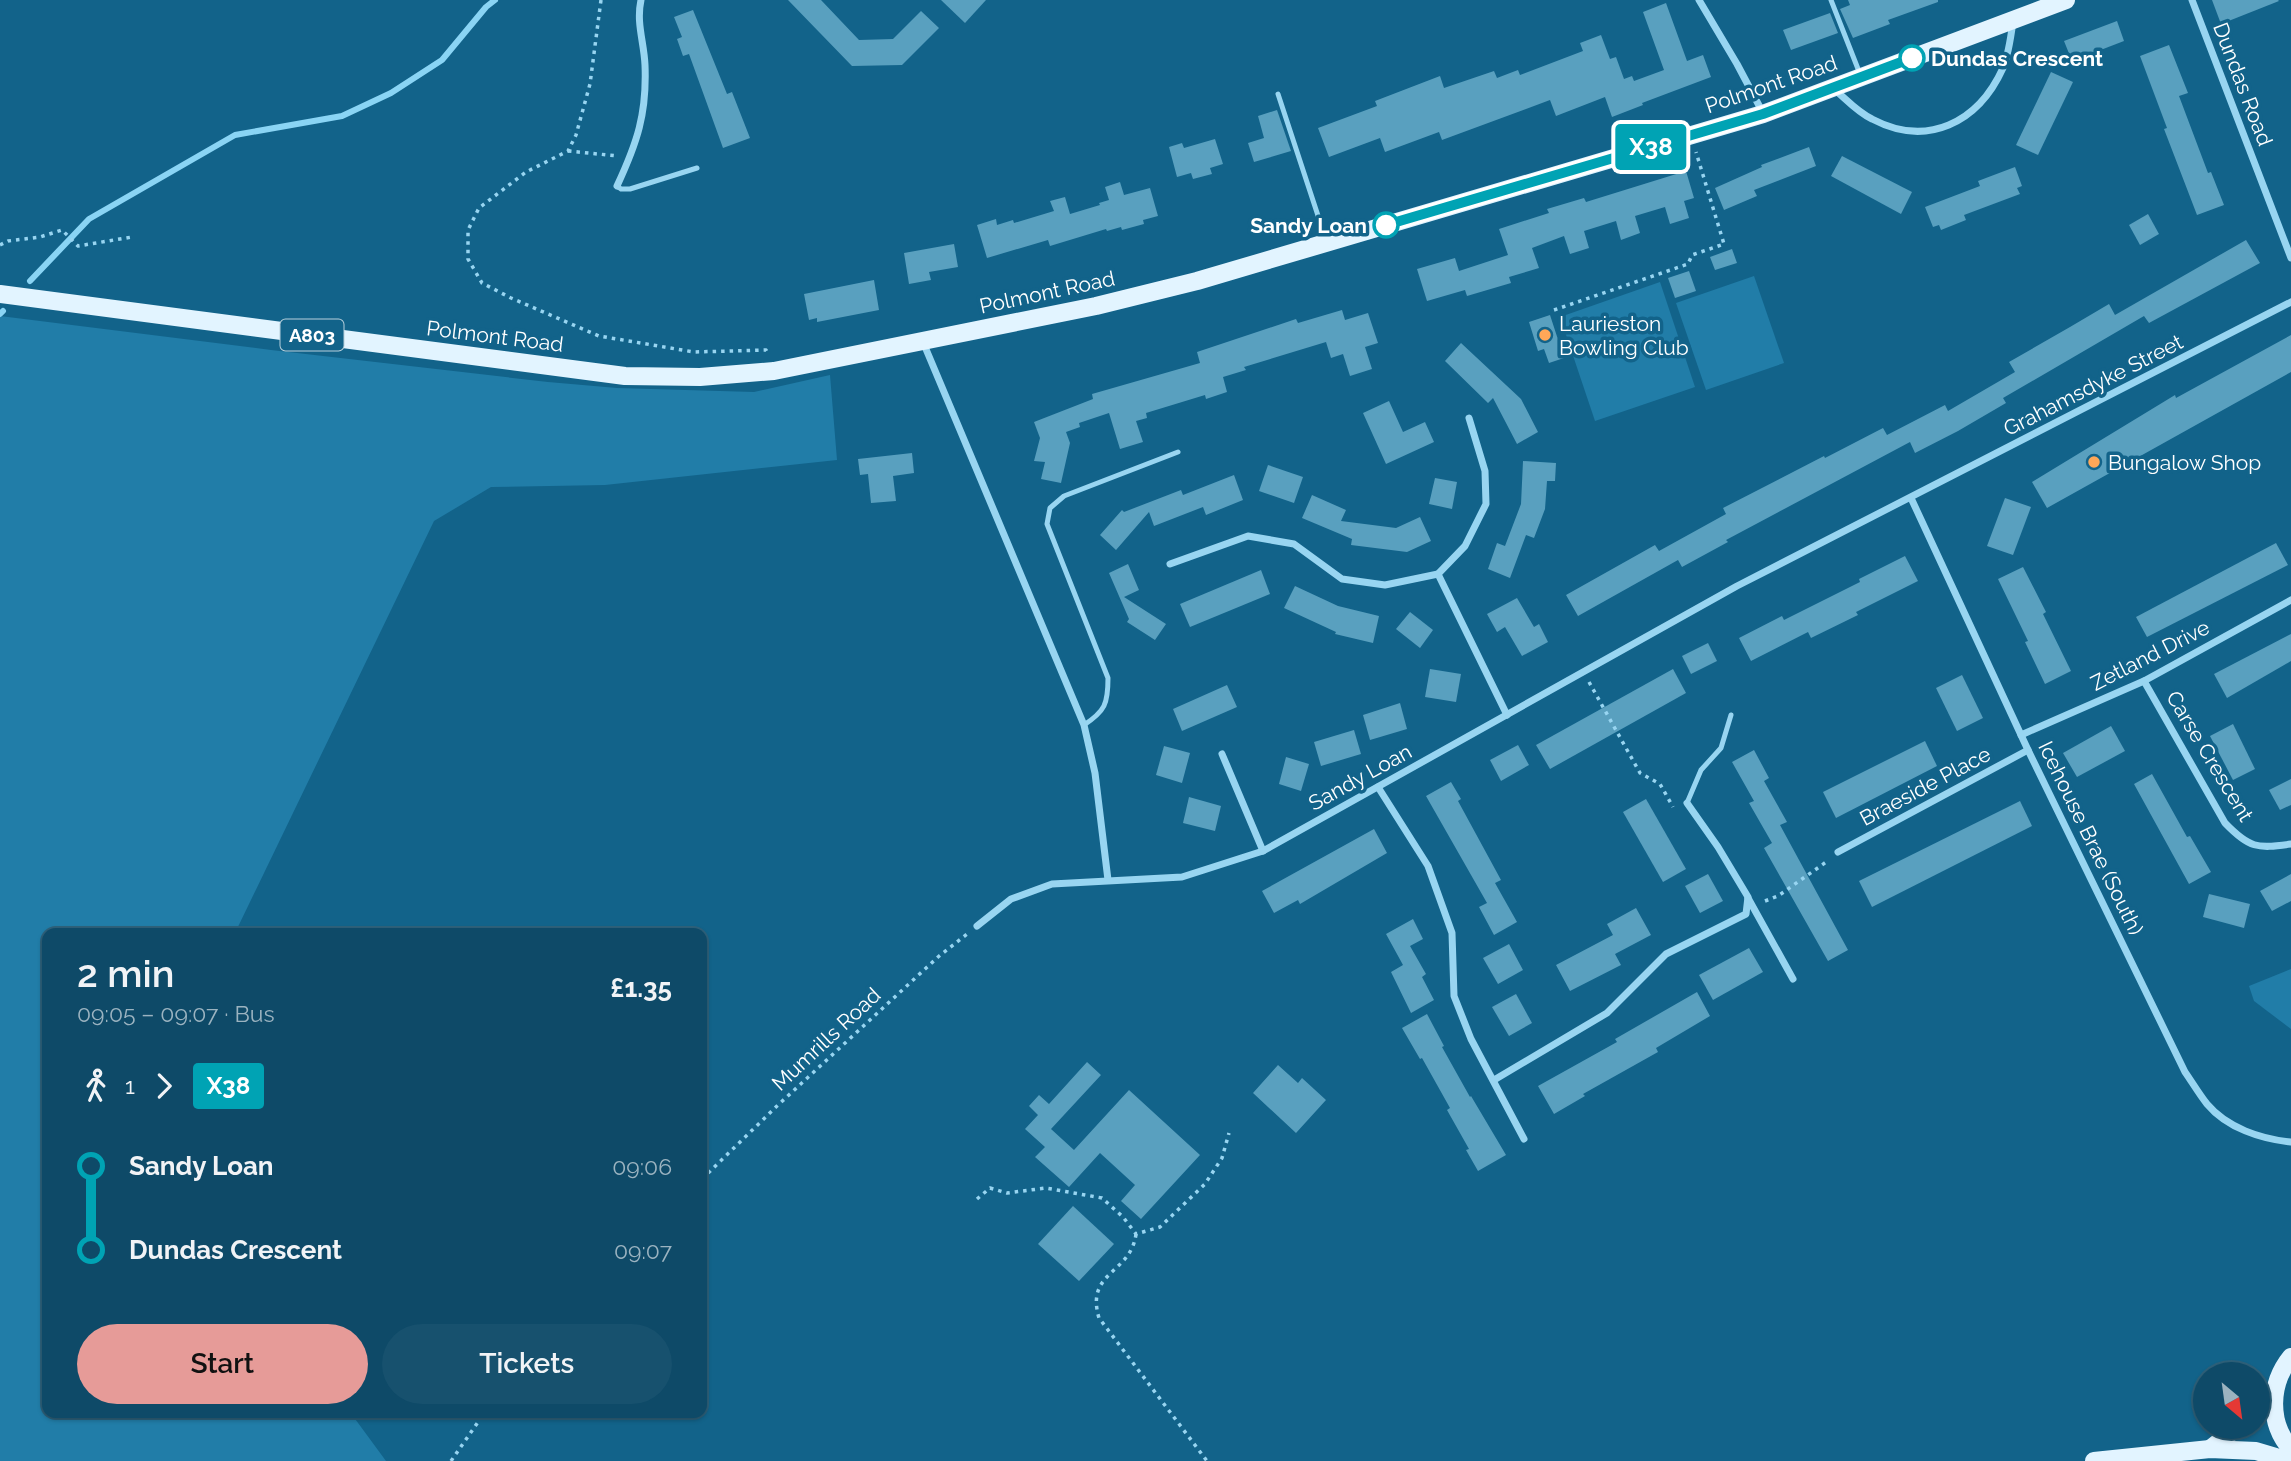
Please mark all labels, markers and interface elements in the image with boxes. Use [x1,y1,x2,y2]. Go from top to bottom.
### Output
street label: Dundas Road [2208,19,2278,149]
marker: Dundas Crescent [1899,45,1925,71]
place label: Dundas Crescent [1931,46,2103,71]
street label: Polmont Road [1702,50,1840,118]
line badge: X38 [1611,124,1691,170]
text: X38 [1629,132,1673,161]
marker: Sandy Loan [1373,212,1399,238]
place label: Sandy Loan [1250,213,1367,238]
street label: Polmont Road [977,265,1117,319]
place label: Laurieston Bowling Club [1559,311,1689,360]
street label: Polmont Road [425,315,565,357]
road number: A803 [280,320,344,350]
marker: Laurieston Bowling Club [1537,327,1553,343]
street label: Grahamsdyke Street [1999,329,2187,441]
place label: Bungalow Shop [2108,450,2261,475]
marker: Bungalow Shop [2086,454,2102,470]
street label: Zetland Drive [2086,614,2214,696]
street label: Carse Crescent [2161,686,2259,826]
street label: Icehouse Brae (South) [2033,737,2149,939]
street label: Sandy Loan [1304,738,1416,816]
street label: Braeside Place [1855,741,1995,831]
text: 2 min [77,951,174,996]
text: £1.35 [610,973,672,1003]
street label: Mumrills Road [766,982,886,1096]
text: 09:05 – 09:07 · Bus [77,1000,275,1027]
icon: walk [77,1067,115,1105]
icon: forward [145,1067,183,1105]
text: X38 [207,1071,250,1100]
text: 1 [125,1072,135,1099]
text: Sandy Loan [129,1151,274,1181]
text: 09:06 [612,1153,672,1180]
text: Dundas Crescent [129,1235,342,1265]
text: 09:07 [614,1237,672,1264]
button: Start [77,1324,368,1404]
button: Tickets [382,1324,672,1404]
north arrow [2193,1362,2270,1438]
map controls [2193,1362,2270,1439]

